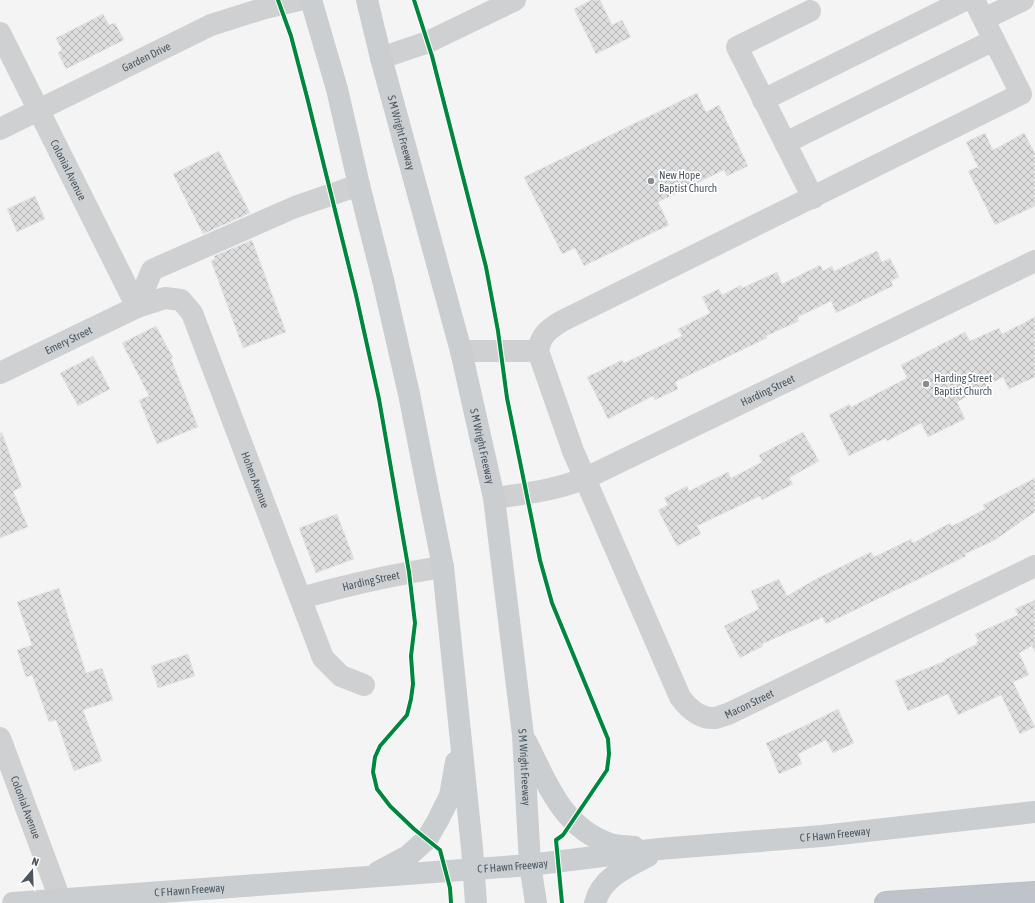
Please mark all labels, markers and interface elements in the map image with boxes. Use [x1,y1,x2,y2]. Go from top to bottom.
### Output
street label: Garden Drive [120,40,172,74]
street label: S M Wright Freeway [385,94,417,172]
street label: Colonial Avenue [48,138,89,202]
place label: New Hope Baptist Church [659,169,717,194]
marker: New Hope Baptist Church [646,176,656,186]
street label: Emery Street [43,324,94,357]
street label: Harding Street [739,372,796,408]
place label: Harding Street Baptist Church [934,372,992,397]
marker: Harding Street Baptist Church [921,379,931,389]
street label: S M Wright Freeway [468,407,497,486]
street label: Hohen Avenue [239,450,271,510]
street label: Harding Street [341,568,400,593]
street label: Macon Street [723,687,776,721]
street label: S M Wright Freeway [516,728,533,806]
street label: Colonial Avenue [9,774,43,840]
street label: C F Hawn Freeway [799,825,871,844]
north arrow [12,851,52,891]
text: N [30,855,40,868]
street label: C F Hawn Freeway [477,857,549,875]
street label: C F Hawn Freeway [154,881,226,899]

